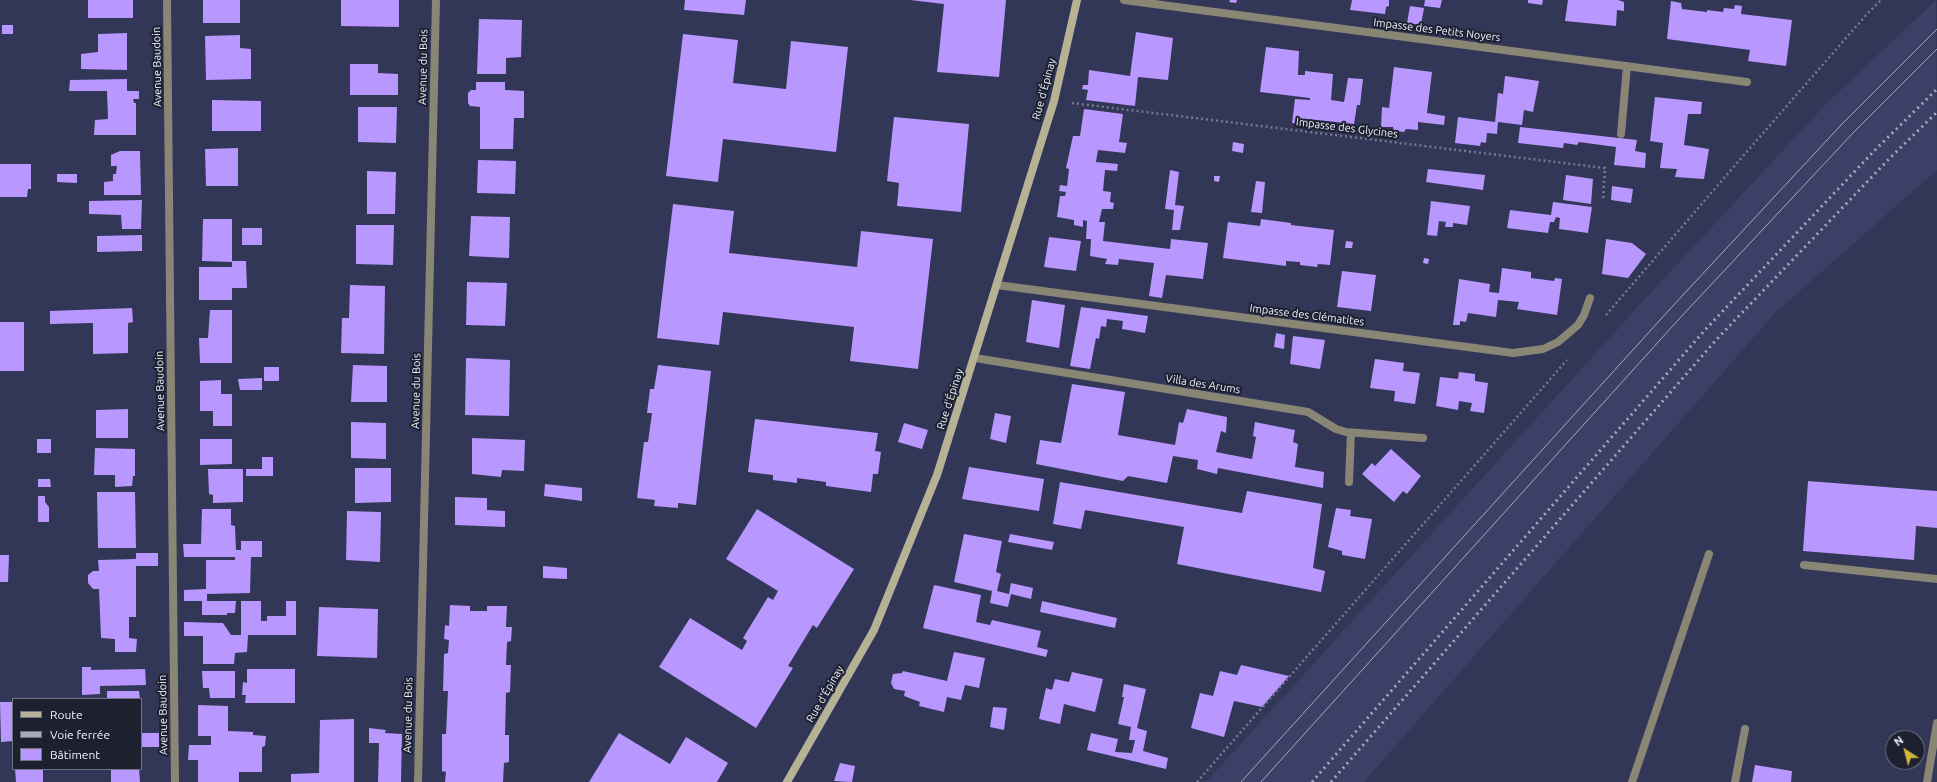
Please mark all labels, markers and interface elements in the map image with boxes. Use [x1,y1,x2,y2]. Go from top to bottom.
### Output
street label: Impasse des Petits Noyers [1373,16,1501,44]
street label: Avenue Baudoin [150,27,164,107]
street label: Avenue du Bois [416,29,430,105]
street label: Rue d'Épinay [1029,57,1059,121]
street label: Impasse des Glycines [1295,115,1399,141]
street label: Impasse des Clématites [1249,301,1365,329]
street label: Avenue Baudoin [153,351,167,431]
street label: Avenue du Bois [409,353,423,429]
street label: Rue d'Épinay [934,367,966,431]
street label: Villa des Arums [1165,372,1241,396]
street label: Rue d'Épinay [803,663,847,725]
street label: Avenue Baudoin [156,675,170,755]
street label: Avenue du Bois [401,677,415,753]
legend [12,698,142,770]
text: Route [50,708,83,721]
text: Voie ferrée [50,728,110,741]
north arrow [1885,730,1925,770]
text: N [1892,734,1905,748]
text: Bâtiment [50,748,100,761]

